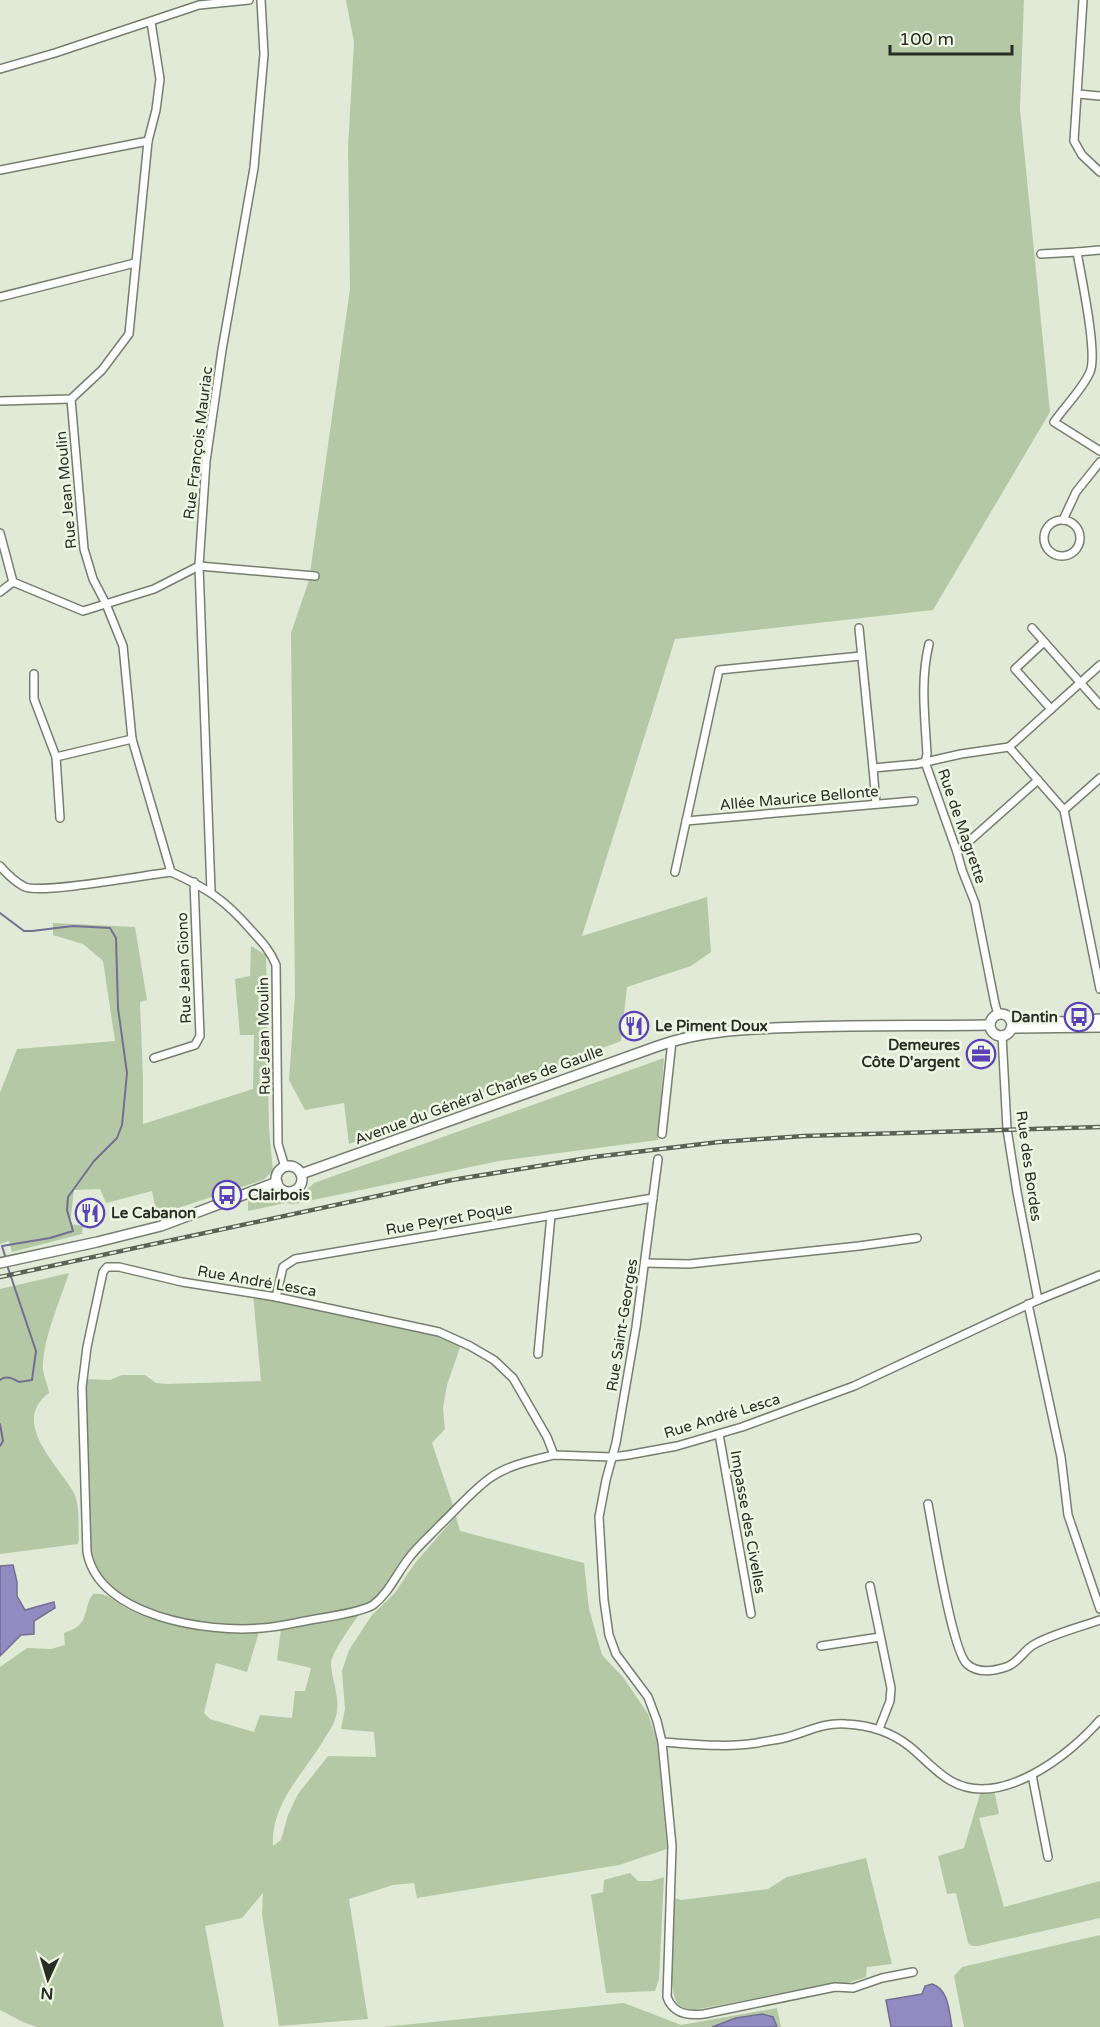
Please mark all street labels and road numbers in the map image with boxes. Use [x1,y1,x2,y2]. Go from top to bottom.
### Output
street label: Rue François Mauriac [180,365,216,521]
street label: Rue Jean Moulin [52,430,80,550]
street label: Rue de Magrette [934,766,990,886]
street label: Allée Maurice Bellonte [719,782,879,814]
street label: Rue Jean Giono [173,912,195,1024]
street label: Rue Jean Moulin [254,977,274,1095]
street label: Avenue du Général Charles de Gaulle [352,1042,606,1148]
street label: Rue des Bordes [1012,1110,1046,1222]
street label: Rue Peyret Poque [384,1199,514,1239]
street label: Rue Saint-Georges [603,1257,641,1393]
street label: Rue André Lesca [196,1262,318,1300]
street label: Rue André Lesca [662,1390,782,1442]
street label: Impasse des Civelles [727,1449,769,1595]

